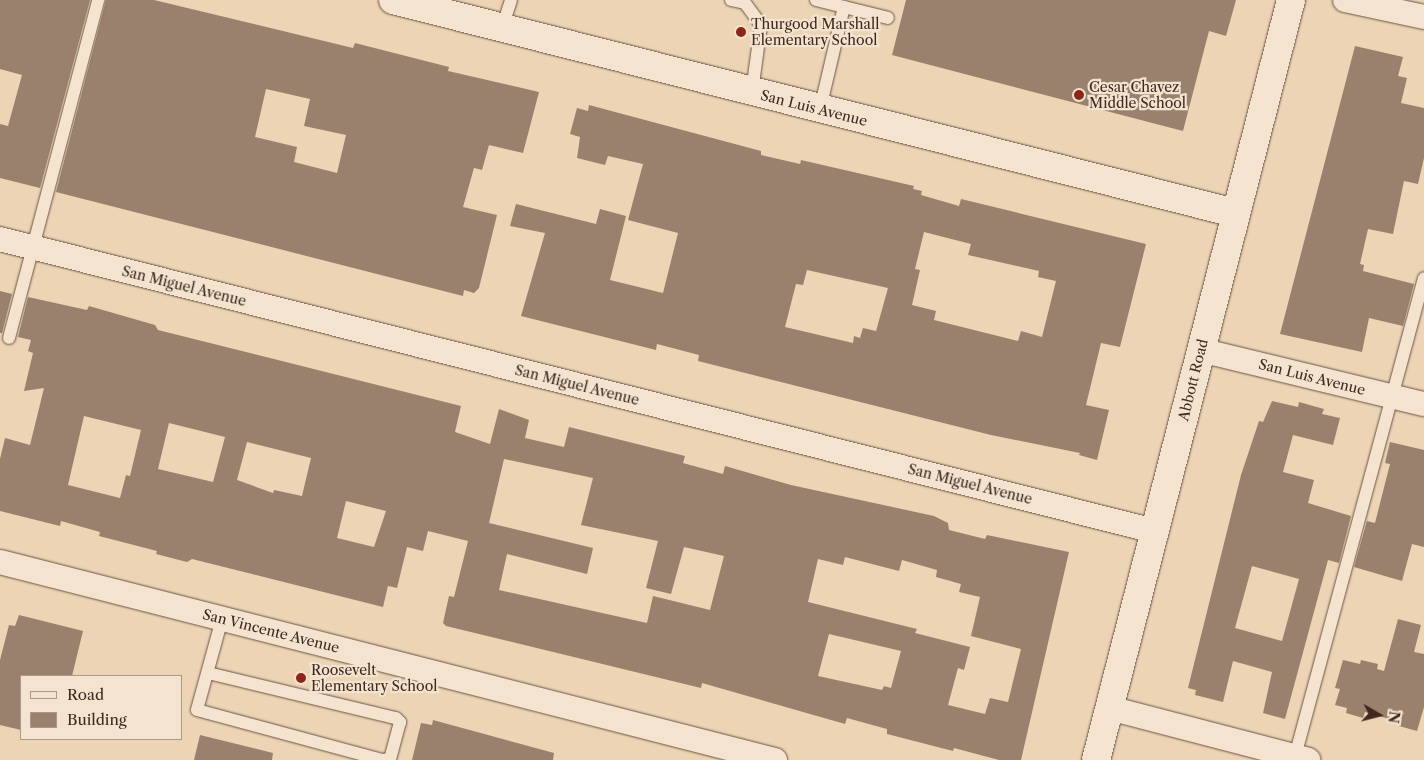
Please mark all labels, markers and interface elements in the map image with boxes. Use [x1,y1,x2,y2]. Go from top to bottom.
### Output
place label: Thurgood Marshall Elementary School [751,16,879,48]
marker: Thurgood Marshall Elementary School [735,26,747,38]
place label: Cesar Chavez Middle School [1089,79,1186,111]
street label: San Luis Avenue [759,87,869,129]
marker: Cesar Chavez Middle School [1073,89,1085,101]
street label: San Miguel Avenue [120,262,248,310]
street label: Abbott Road [1175,337,1211,423]
street label: San Luis Avenue [1257,356,1367,398]
street label: San Miguel Avenue [513,361,641,409]
street label: San Miguel Avenue [906,460,1034,508]
street label: San Vincente Avenue [200,606,342,656]
place label: Roosevelt Elementary School [311,662,438,694]
marker: Roosevelt Elementary School [295,672,307,684]
legend [20,675,182,740]
text: Road [67,685,104,704]
north arrow [1354,690,1404,740]
text: Building [67,710,127,729]
text: N [1384,710,1404,724]

